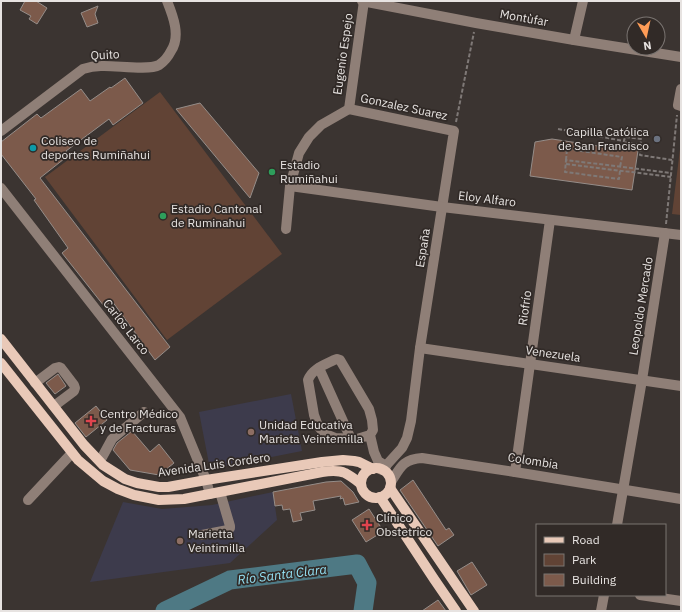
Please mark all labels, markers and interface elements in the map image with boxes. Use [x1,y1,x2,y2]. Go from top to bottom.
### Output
street label: Montùfar [499,6,550,29]
street label: Eugenio Espejo [329,12,356,96]
north arrow [626,16,666,56]
text: N [643,38,653,53]
street label: Quito [90,46,120,63]
street label: Gonzalez Suarez [359,90,449,123]
place label: Capilla Católica de San Francisco [558,124,650,153]
place label: Coliseo de deportes Rumiñahui [41,133,150,162]
marker: Capilla Católica de San Francisco [652,134,662,144]
marker: Coliseo de deportes Rumiñahui [28,143,38,153]
place label: Estadio Rumiñahui [280,157,338,186]
marker: Estadio Rumiñahui [267,167,277,177]
street label: Eloy Alfaro [457,188,517,210]
place label: Estadio Cantonal de Ruminahui [171,201,262,230]
marker: Estadio Cantonal de Ruminahui [158,211,168,221]
street label: España [412,227,433,269]
street label: Leopoldo Mercado [625,255,656,356]
street label: Riofrío [515,289,534,326]
street label: Carlos Larco [100,296,153,358]
street label: Venezuela [525,342,582,365]
place label: Centro Médico y de Fracturas [100,406,178,435]
marker: Centro Médico y de Fracturas [85,415,97,427]
place label: Unidad Educativa Marieta Veintemilla [259,417,364,446]
marker: Unidad Educativa Marieta Veintemilla [246,427,256,437]
street label: Avenida Luis Cordero [157,449,271,480]
street label: Colombia [507,449,560,472]
place label: Clínico Obstetrico [376,510,433,539]
marker: Clínico Obstetrico [361,519,373,531]
legend [536,524,666,596]
place label: Marietta Veintimilla [188,526,246,555]
text: Road [572,532,600,547]
marker: Marietta Veintimilla [175,536,185,546]
text: Park [572,552,597,567]
water label: Río Santa Clara [236,561,328,588]
text: Building [572,572,617,587]

